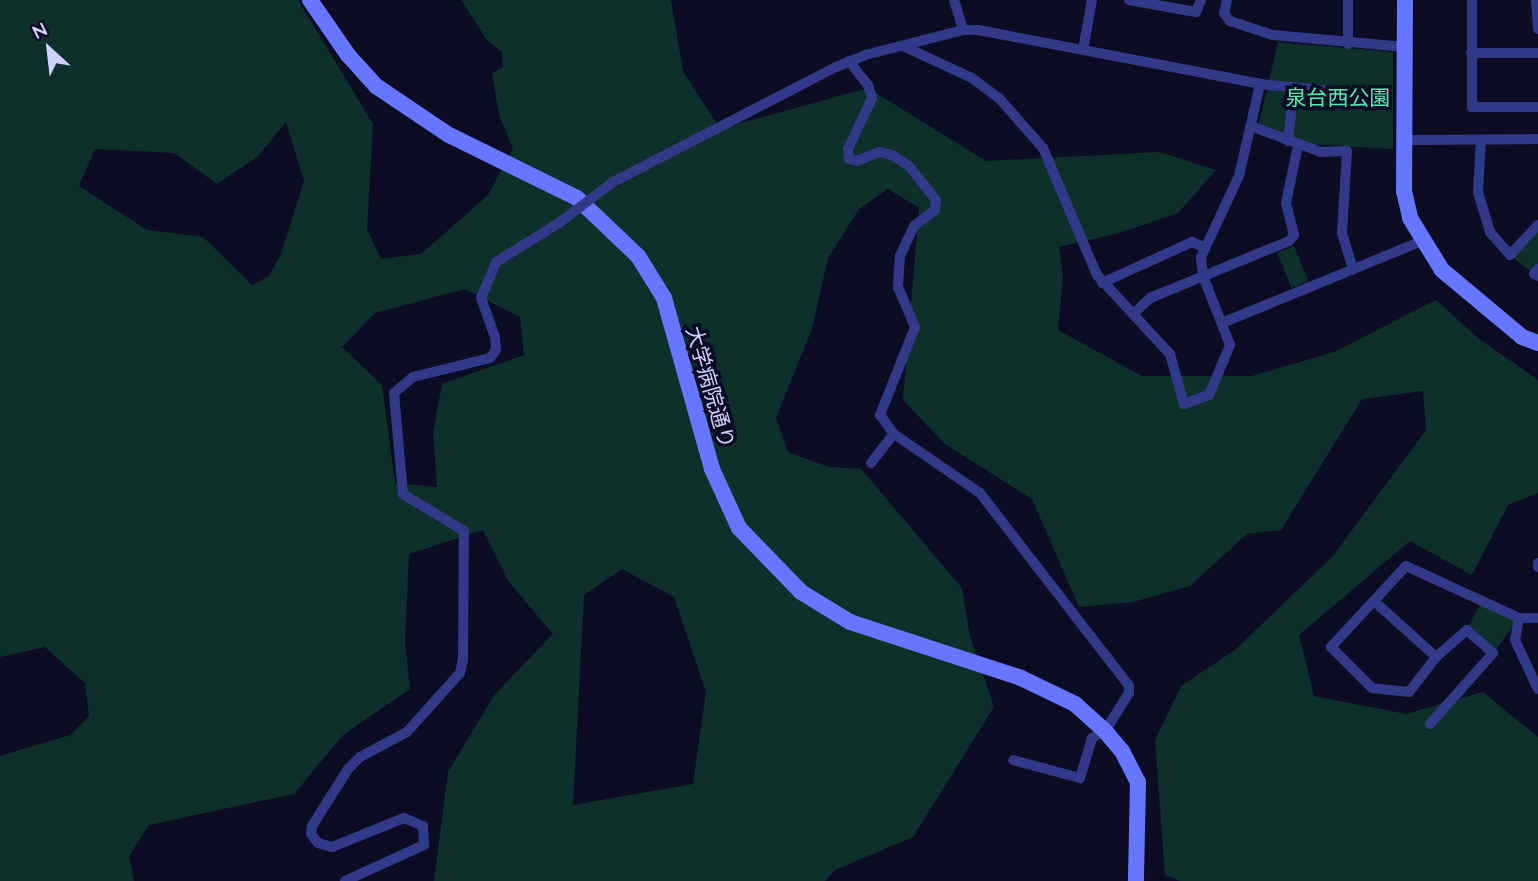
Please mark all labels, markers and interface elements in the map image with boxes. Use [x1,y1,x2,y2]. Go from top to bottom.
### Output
north arrow [14,14,84,84]
text: N [28,16,51,44]
park label: 泉台西公園 [1286,84,1390,110]
street label: 大学病院通り [682,323,740,451]

